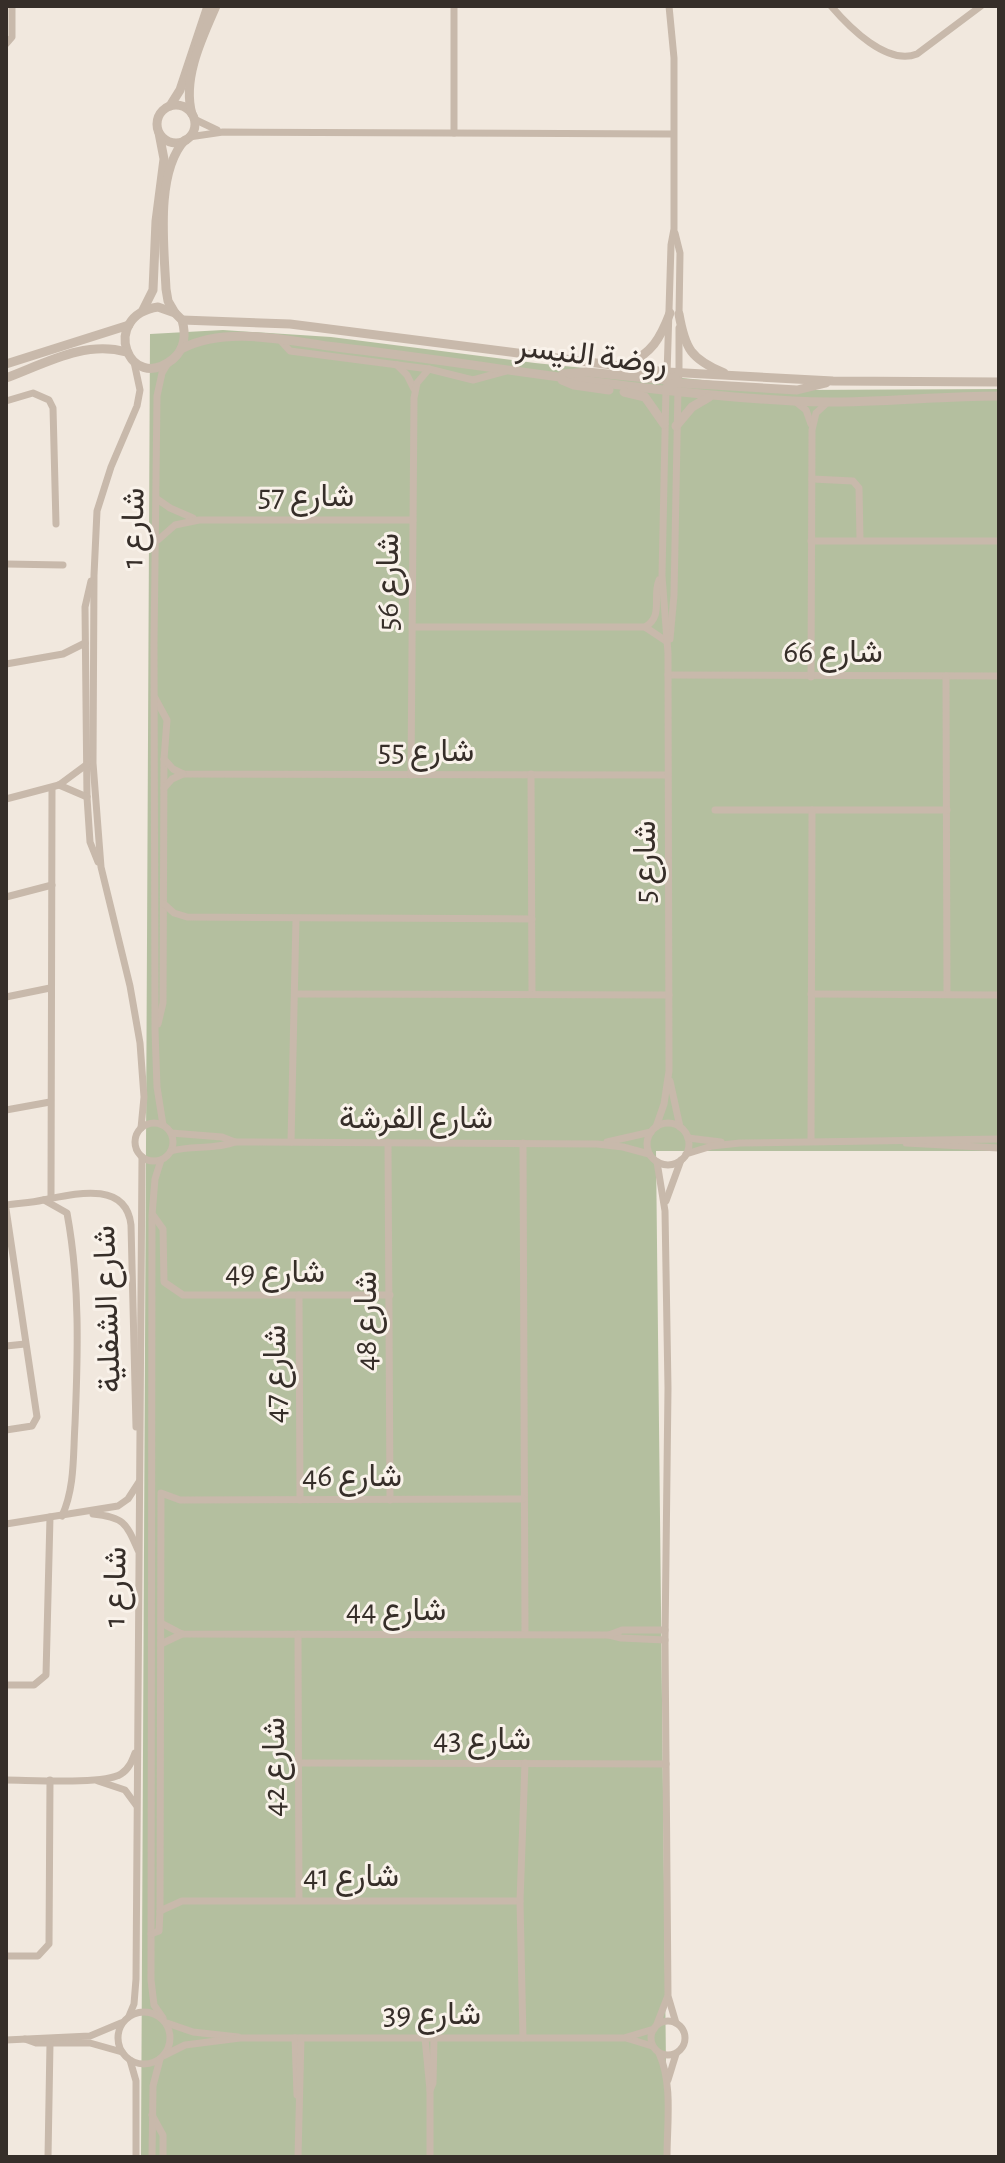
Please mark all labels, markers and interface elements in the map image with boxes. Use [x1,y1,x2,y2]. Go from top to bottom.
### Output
street label: روضة النيسر [513,330,669,383]
street label: شارع 57 [258,480,354,517]
street label: شارع 1 [116,487,155,569]
street label: شارع 56 [372,533,409,631]
street label: شارع 66 [783,636,883,673]
street label: شارع 55 [378,735,474,772]
street label: شارع 5 [629,820,666,904]
street label: شارع الفرشة [339,1102,493,1139]
street label: شارع الشفلية [88,1225,131,1393]
street label: شارع 49 [225,1256,325,1293]
street label: شارع 48 [350,1271,387,1371]
street label: شارع 47 [259,1325,296,1423]
street label: شارع 46 [302,1460,402,1497]
street label: شارع 1 [98,1546,137,1628]
street label: شارع 44 [346,1594,446,1631]
street label: شارع 42 [258,1717,295,1817]
street label: شارع 43 [433,1723,531,1760]
street label: شارع 41 [303,1860,399,1897]
street label: شارع 39 [383,1998,481,2035]

